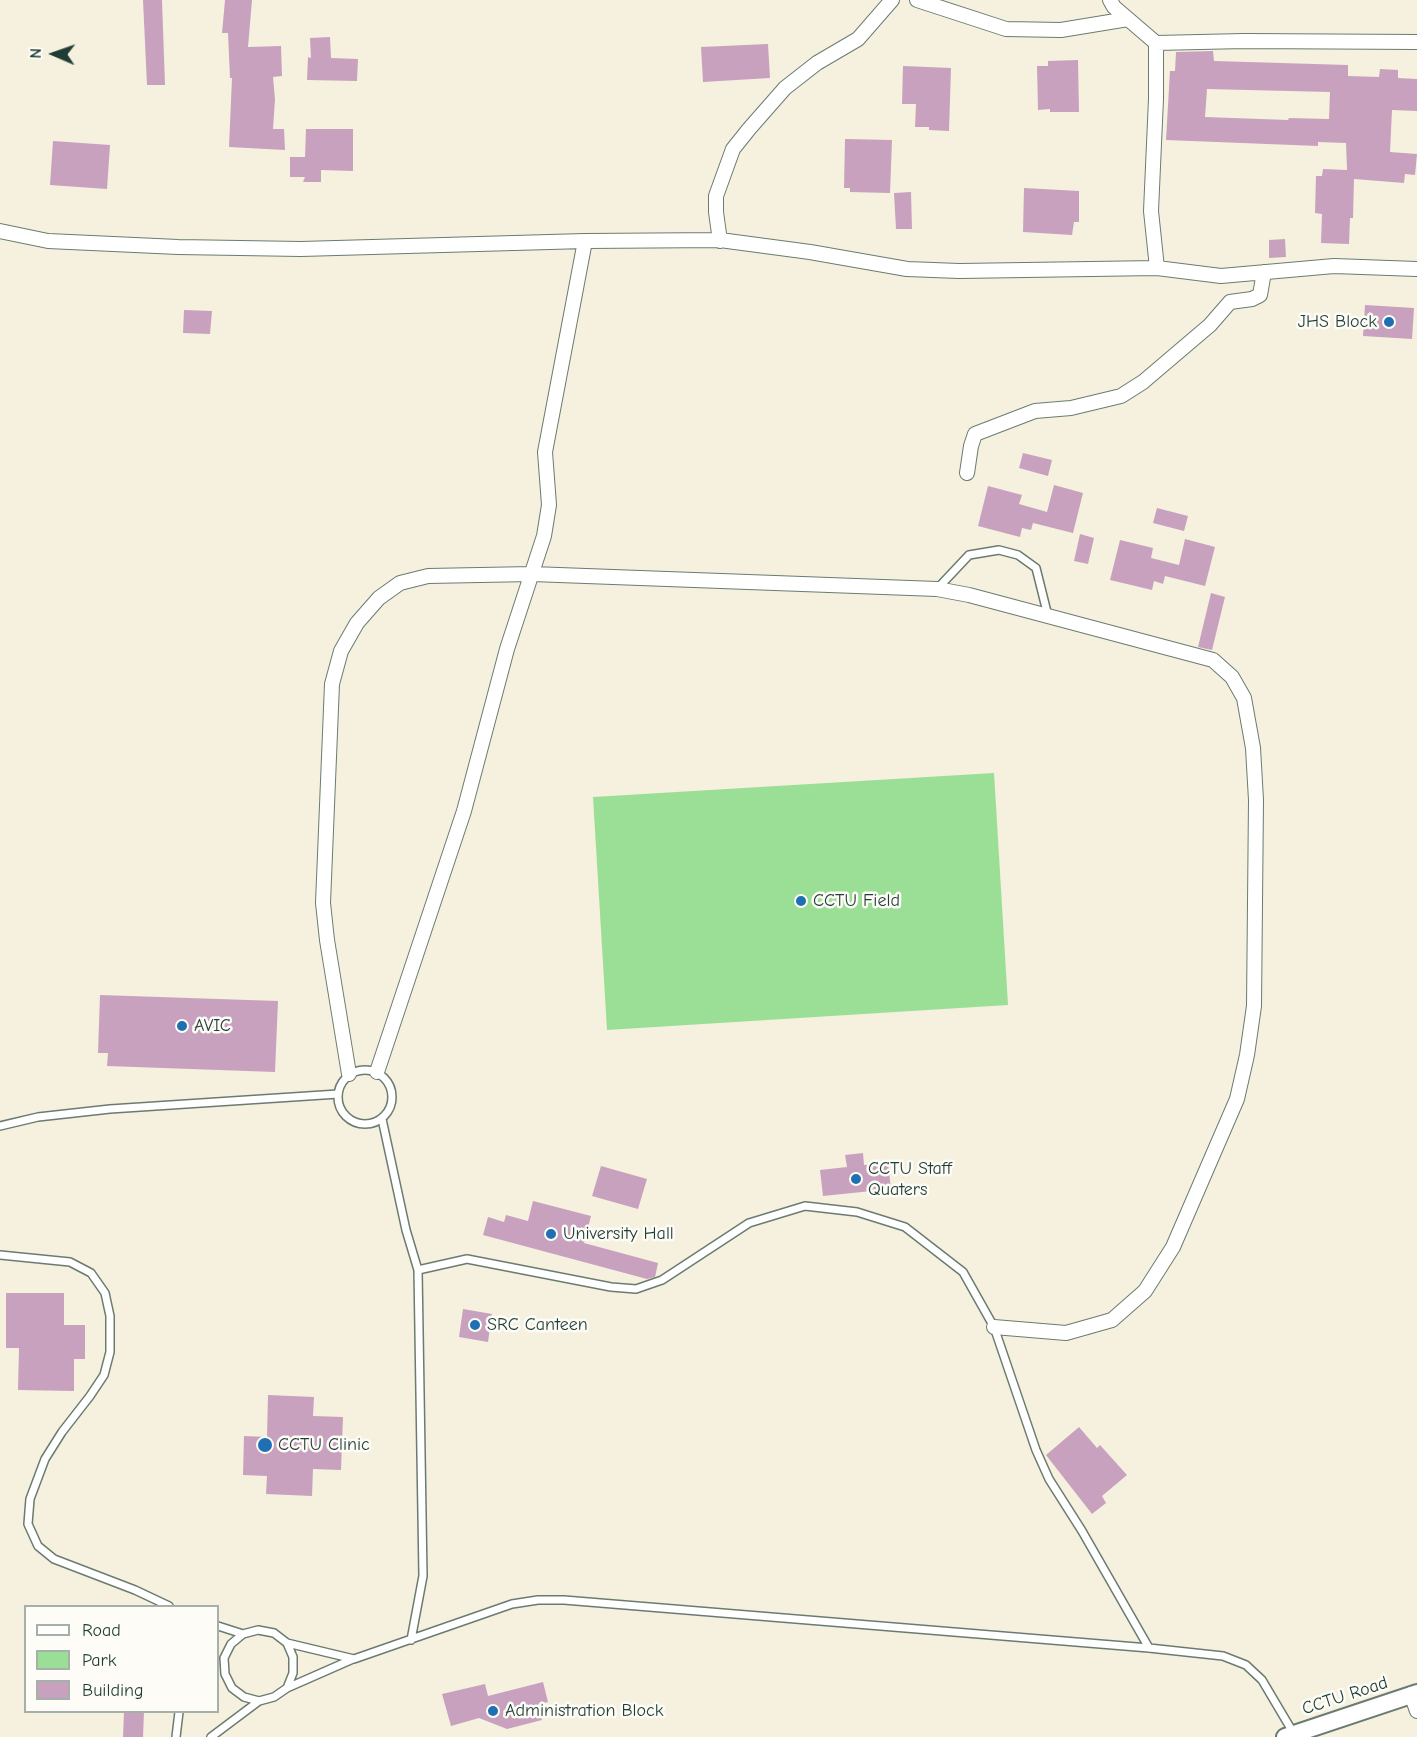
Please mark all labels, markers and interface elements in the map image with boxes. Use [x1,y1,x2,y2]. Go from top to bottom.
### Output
north arrow [24,24,84,84]
text: N [27,48,45,59]
place label: JHS Block [1298,311,1377,333]
marker: JHS Block [1382,315,1396,329]
place label: CCTU Field [813,890,900,912]
marker: CCTU Field [794,894,808,908]
place label: AVIC [194,1015,231,1037]
marker: AVIC [175,1019,189,1033]
place label: CCTU Staff Quaters [868,1158,952,1200]
marker: CCTU Staff Quaters [849,1172,863,1186]
place label: University Hall [563,1223,674,1245]
marker: University Hall [544,1227,558,1241]
place label: SRC Canteen [487,1314,588,1336]
marker: SRC Canteen [468,1318,482,1332]
place label: CCTU Clinic [278,1434,370,1456]
marker: CCTU Clinic [256,1436,274,1454]
legend [24,1605,219,1713]
text: Road [82,1620,121,1641]
text: Park [82,1650,116,1671]
street label: CCTU Road [1299,1672,1391,1720]
text: Building [82,1680,144,1701]
place label: Administration Block [505,1700,663,1722]
marker: Administration Block [486,1704,500,1718]

